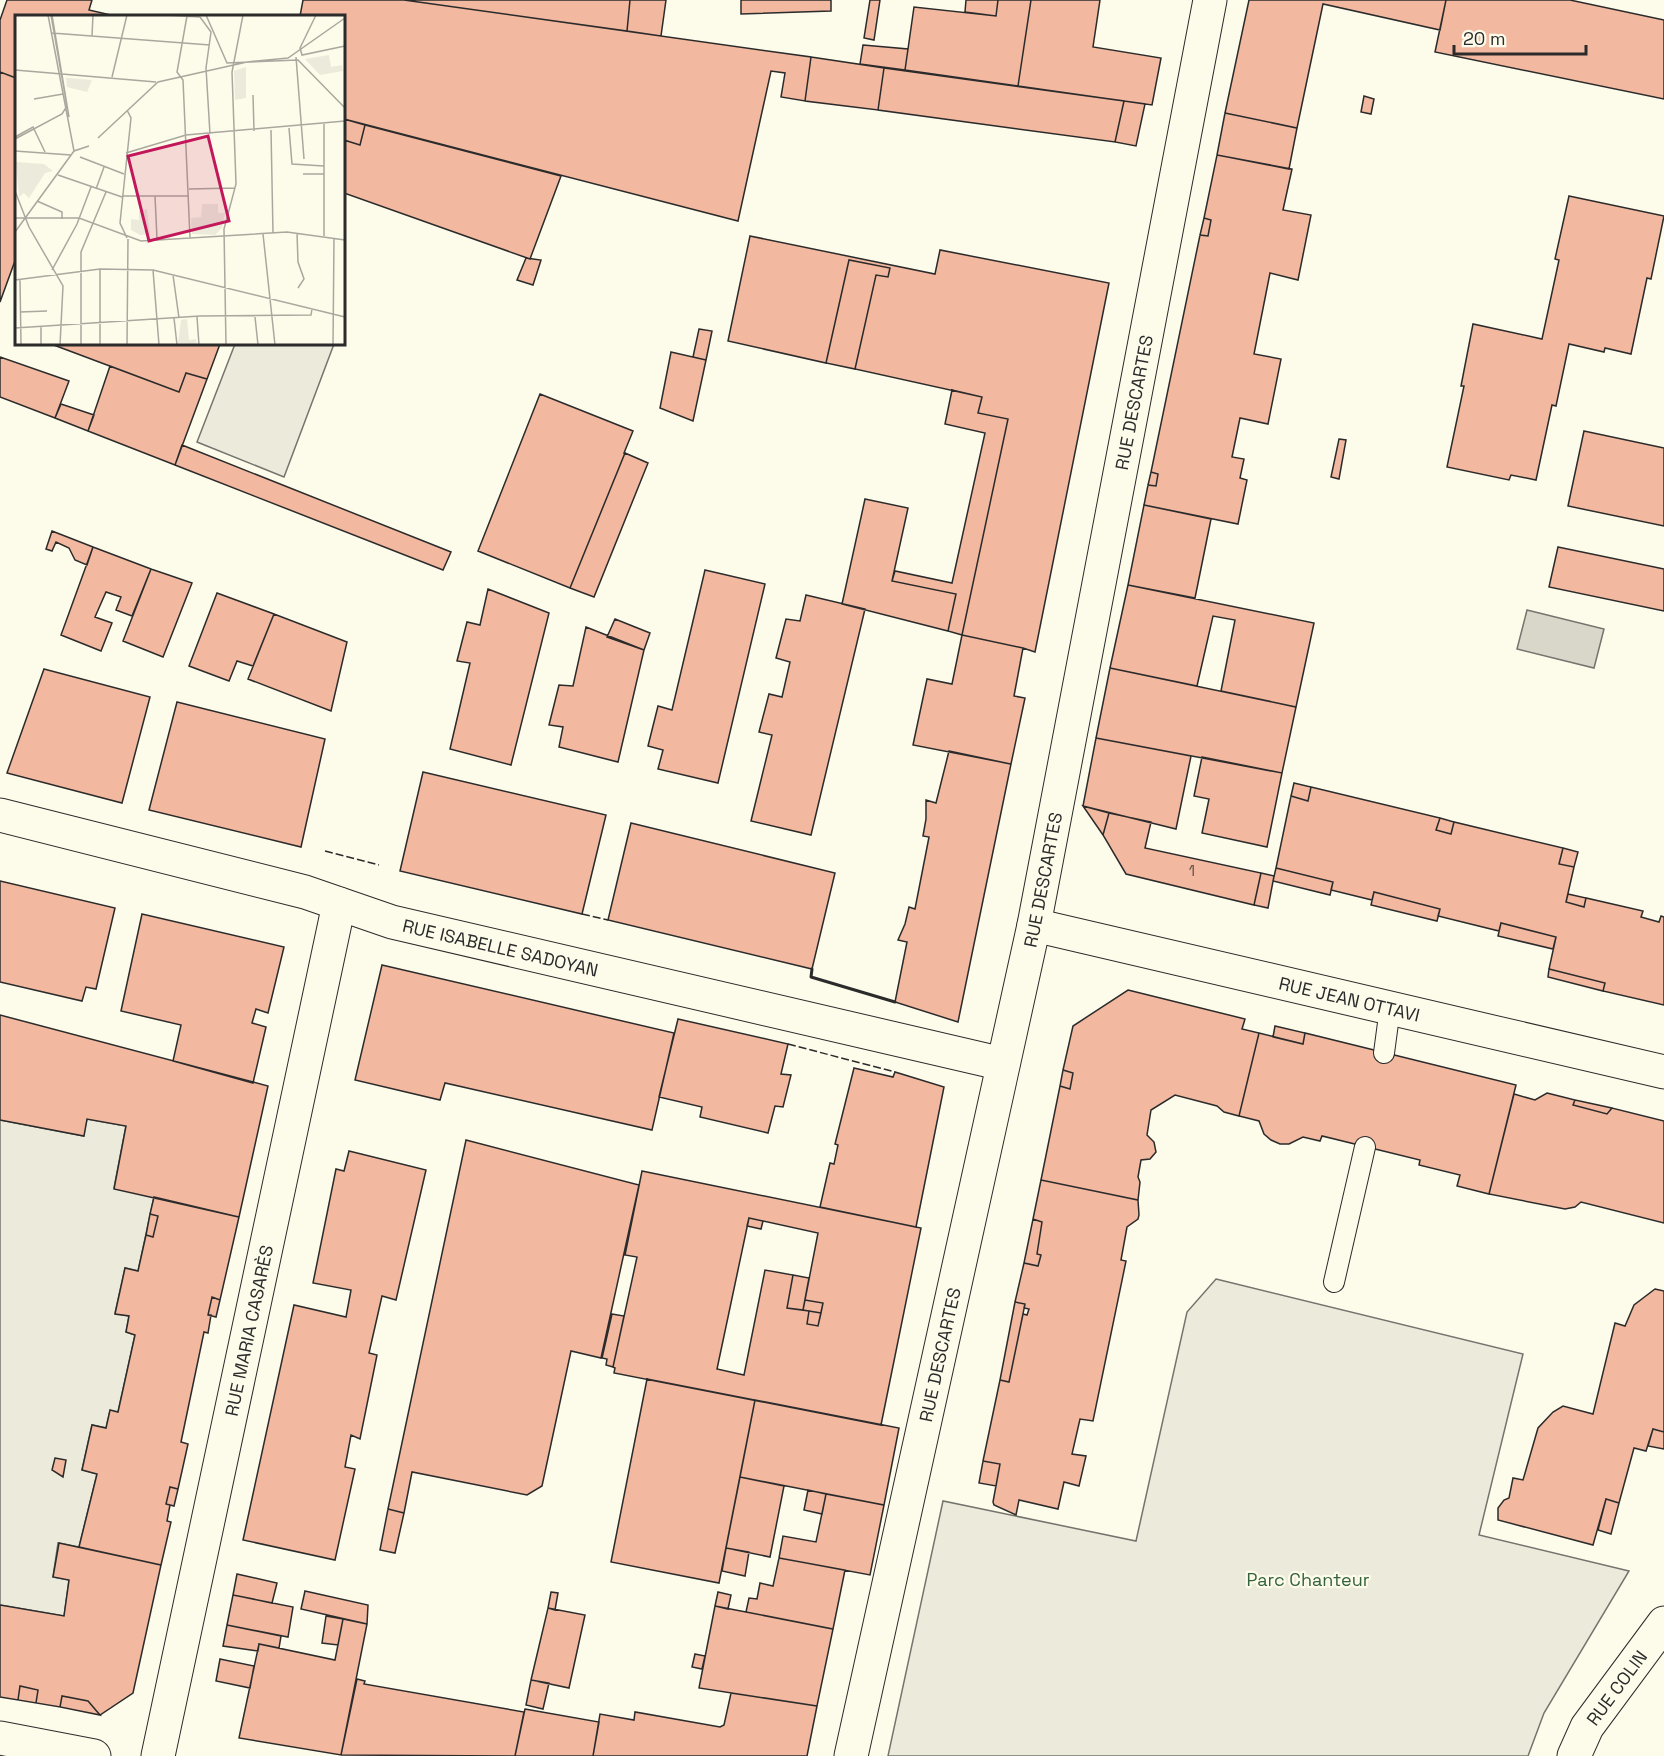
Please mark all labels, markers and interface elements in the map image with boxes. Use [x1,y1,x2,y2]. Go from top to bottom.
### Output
inset map [15,15,345,345]
scale bar [1454,18,1586,56]
text: 20 m [1463,27,1506,50]
street label: RUE DESCARTES [1109,333,1158,472]
street label: RUE DESCARTES [1018,810,1067,949]
house number: 1 [1189,861,1195,880]
street label: RUE ISABELLE SADOYAN [400,913,601,981]
street label: RUE JEAN OTTAVI [1277,971,1422,1026]
street label: RUE MARIA CASARÈS [219,1243,278,1418]
street label: RUE DESCARTES [913,1285,965,1424]
park label: Parc Chanteur [1247,1568,1370,1591]
street label: RUE COLIN [1581,1645,1652,1730]

